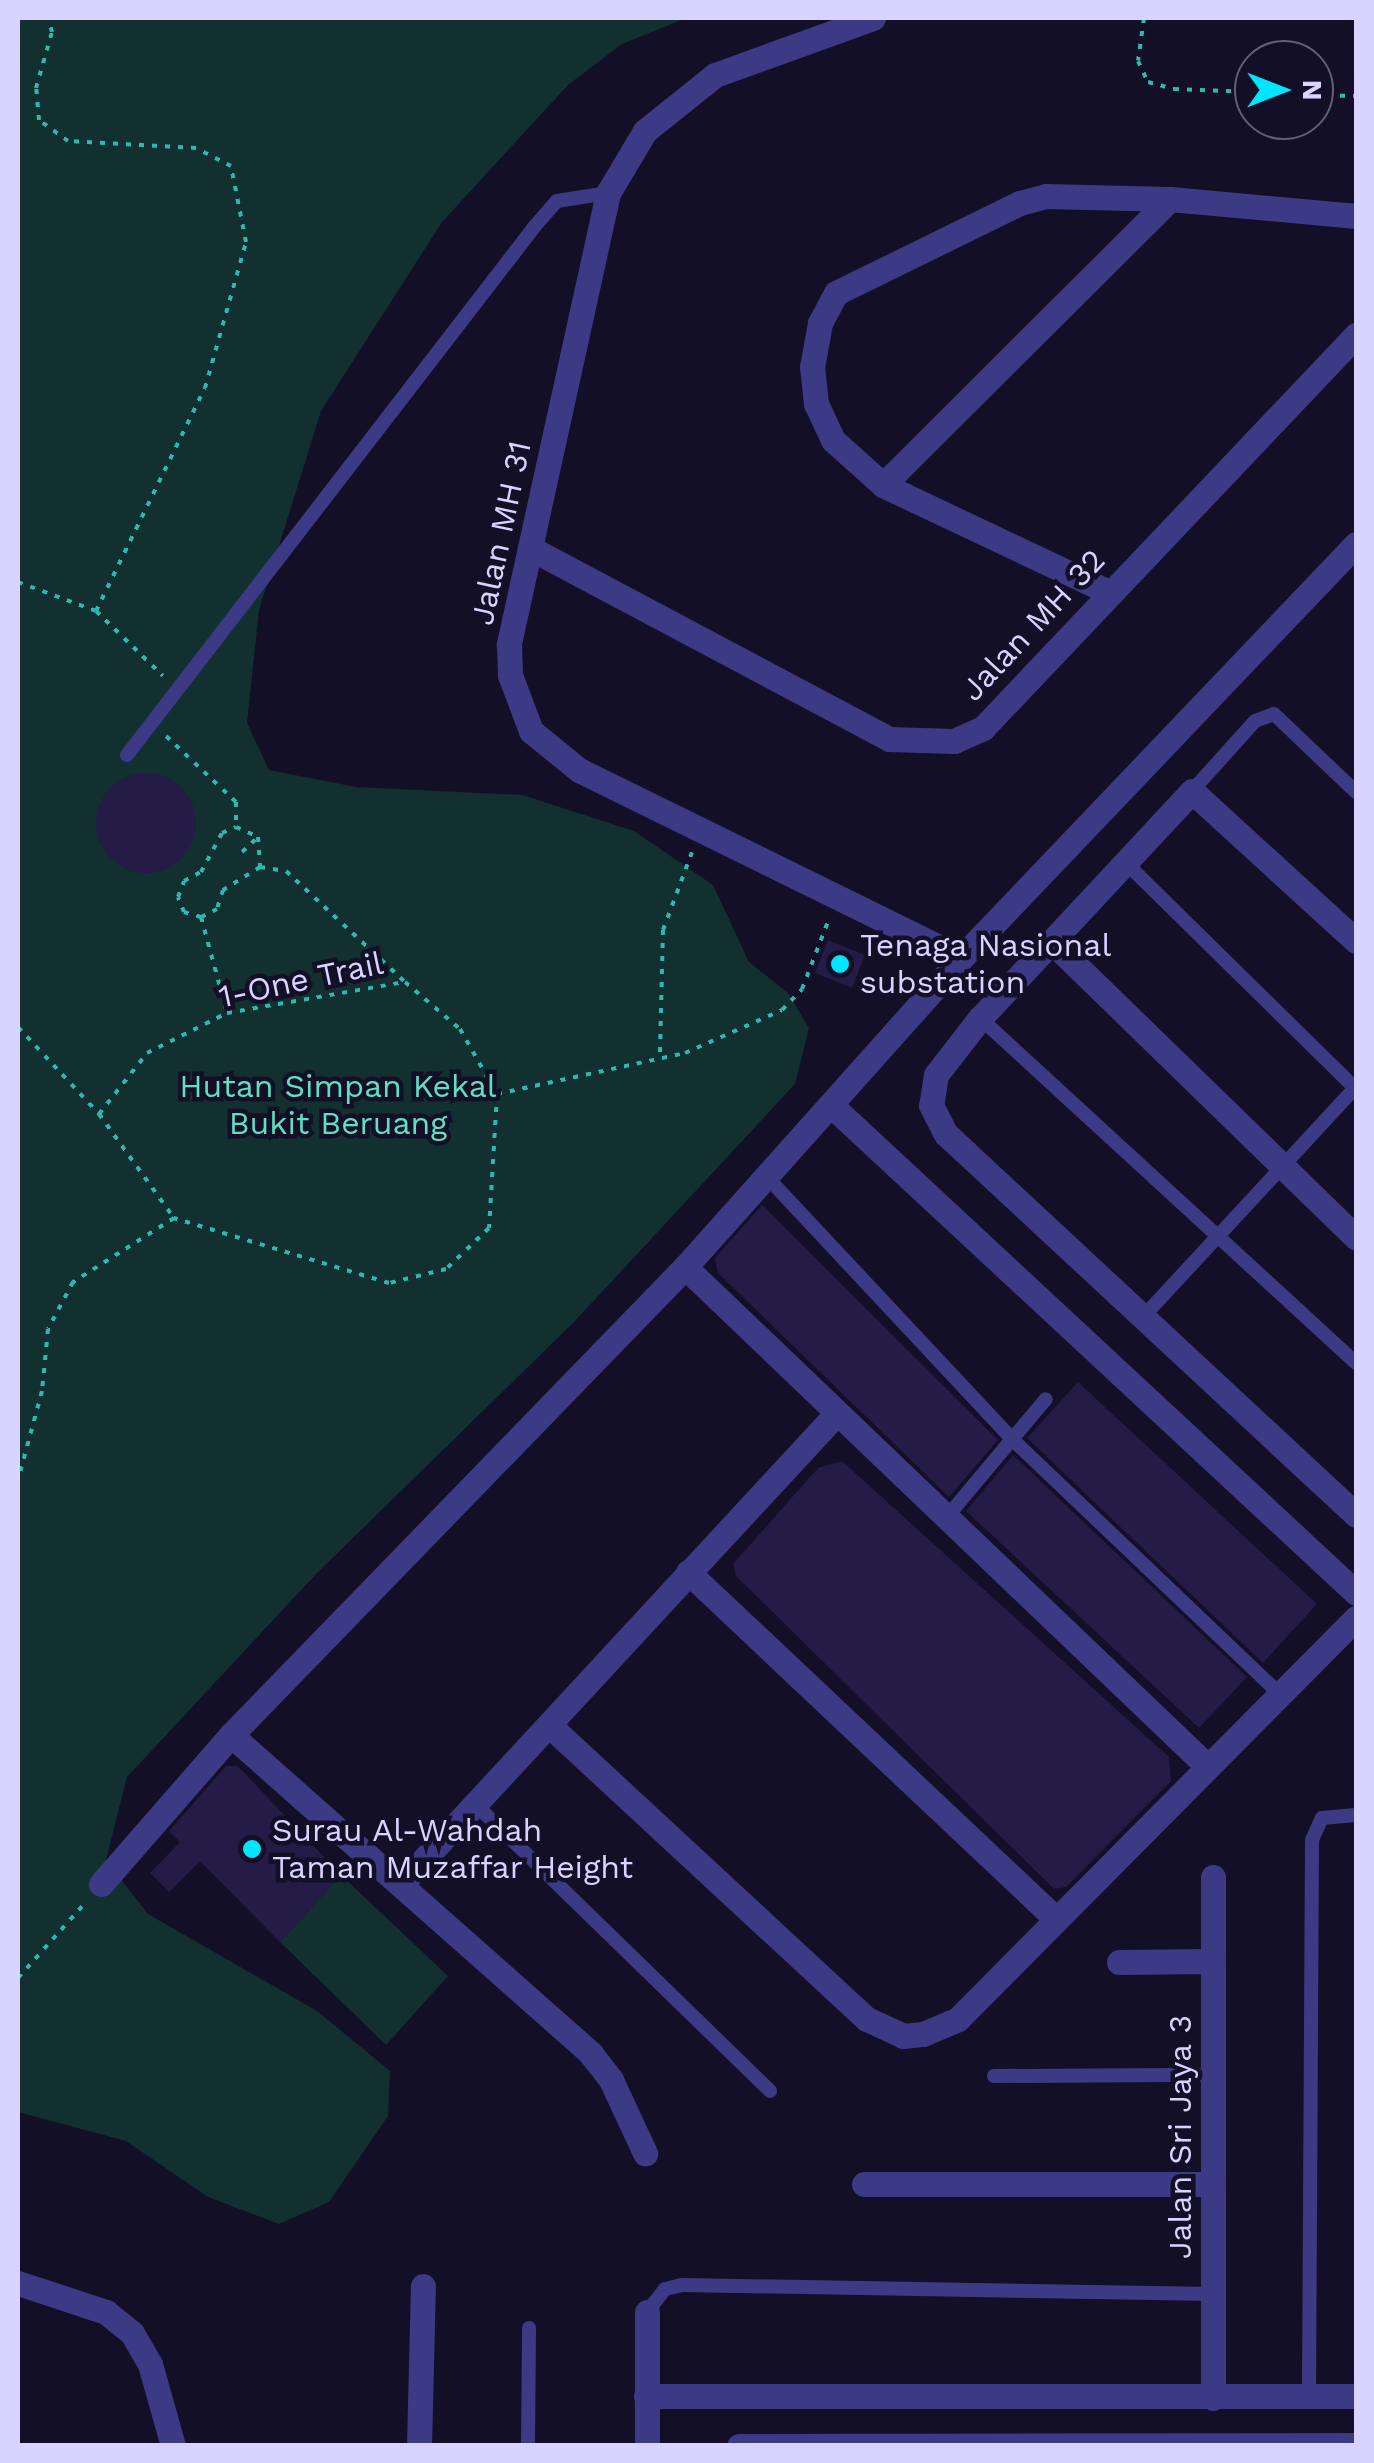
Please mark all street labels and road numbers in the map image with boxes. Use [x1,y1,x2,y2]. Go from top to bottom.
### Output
street label: Jalan MH 31 [463,437,539,629]
street label: Jalan MH 32 [953,541,1113,709]
street label: 1-One Trail [215,944,387,1016]
street label: Jalan Sri Jaya 3 [1161,2014,1199,2260]

